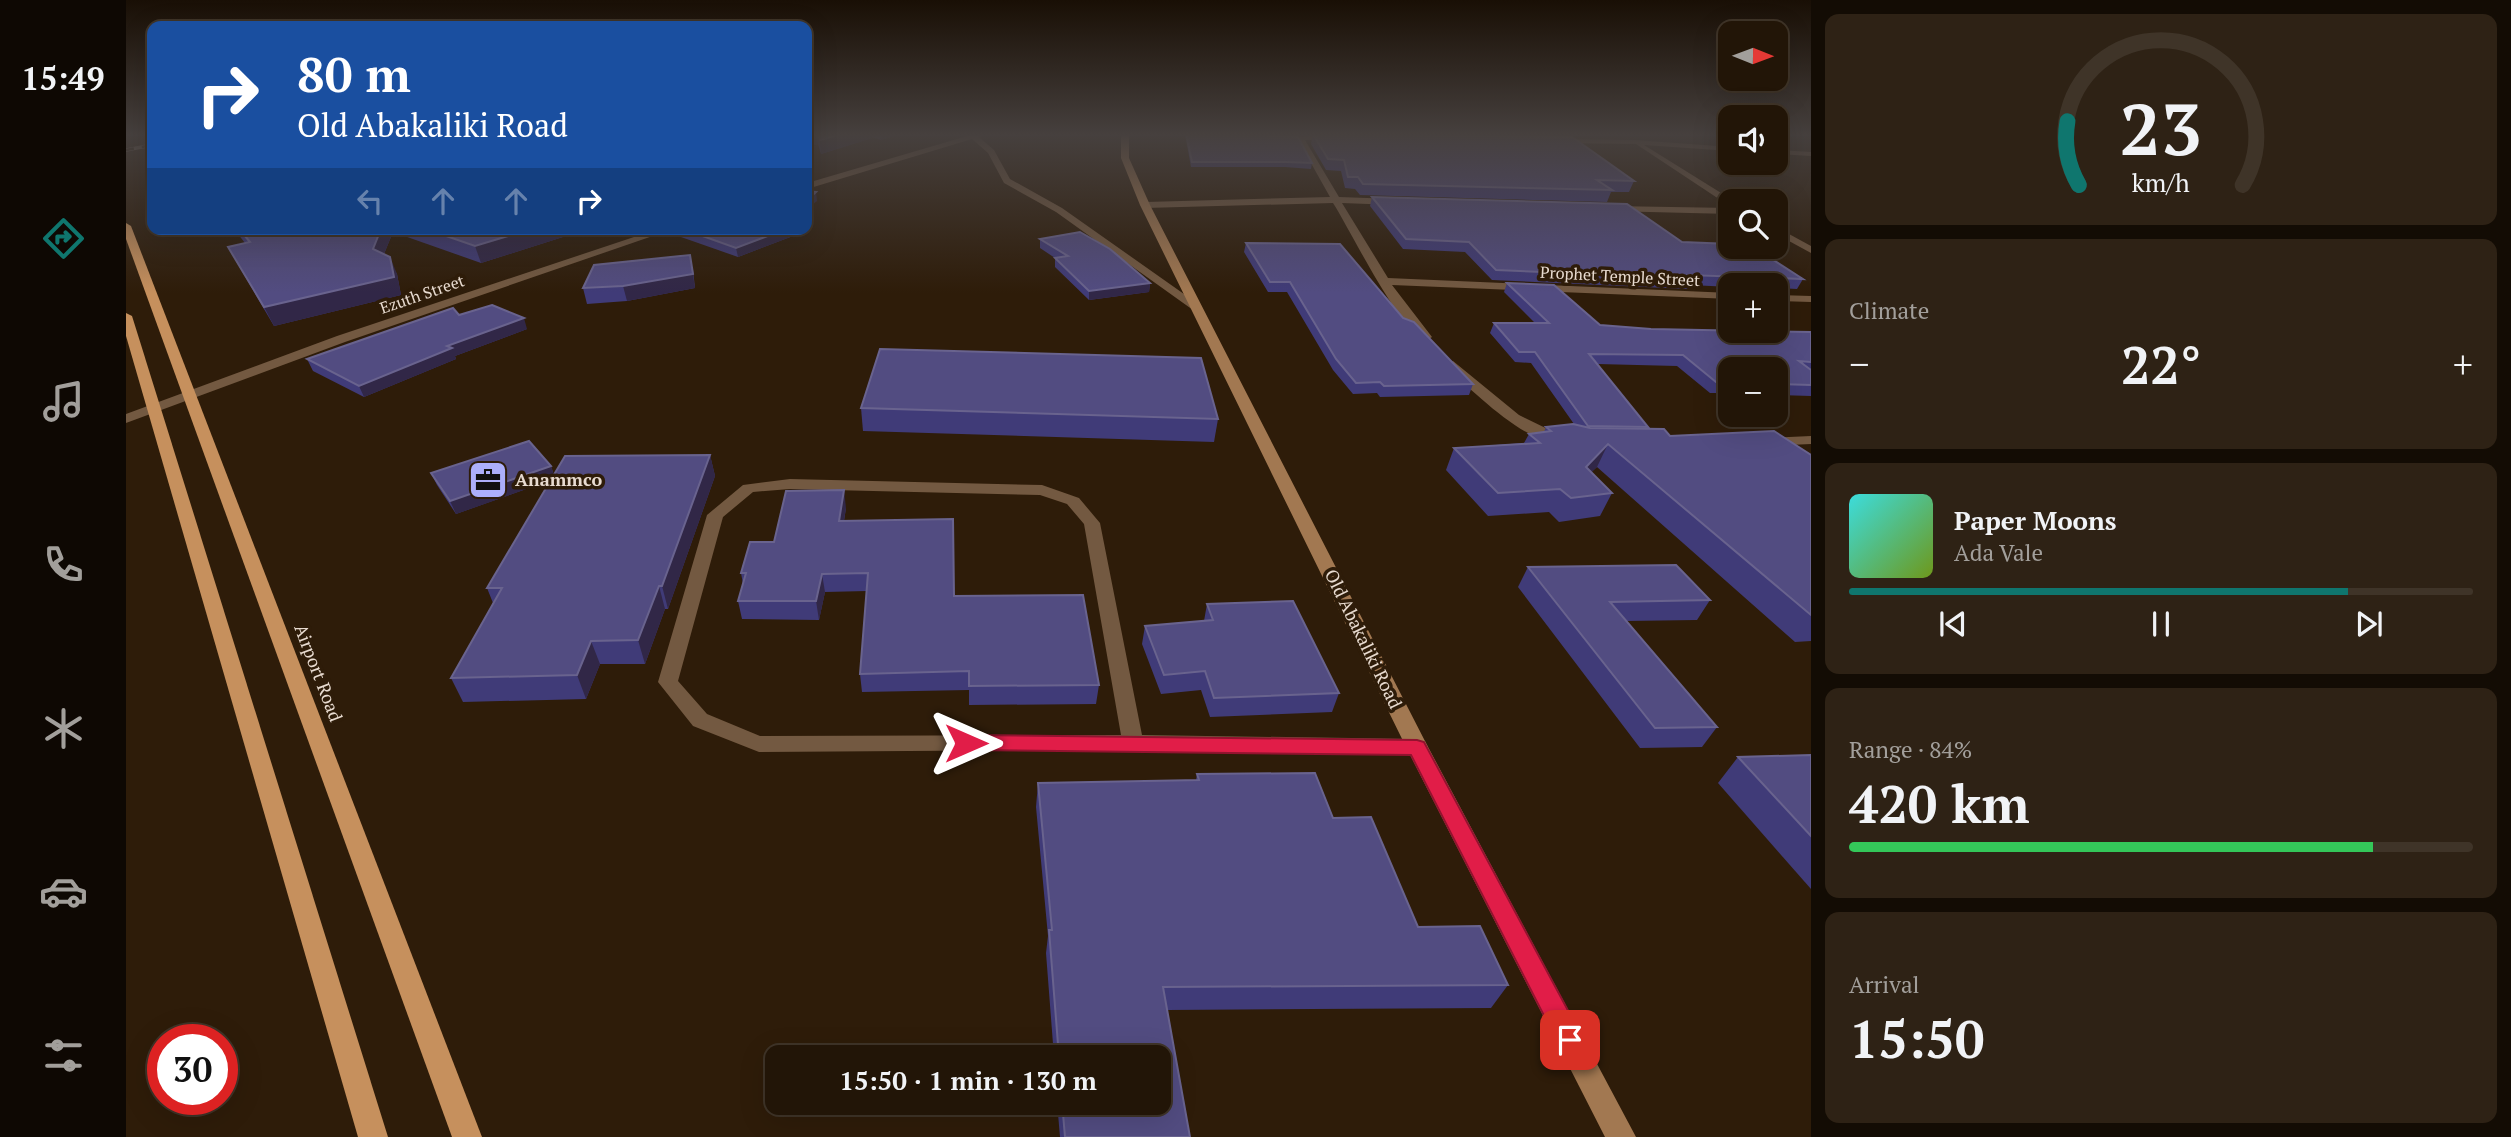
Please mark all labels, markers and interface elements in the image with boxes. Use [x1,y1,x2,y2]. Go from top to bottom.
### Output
north arrow [1718,21,1788,91]
map controls [1718,21,1788,427]
text: 80 m [297,41,411,106]
icon: right [182,49,273,140]
text: 15:49 [21,57,105,99]
text: 23 [2120,80,2202,177]
text: Old Abakaliki Road [297,104,568,146]
button: sound [1718,105,1788,175]
text: km/h [2132,166,2190,199]
icon: left [351,182,389,220]
icon: ahead [424,182,462,220]
icon: ahead [497,182,535,220]
icon: right [570,182,608,220]
button: search [1718,189,1788,259]
icon: directions [39,214,88,263]
street label: Prophet Temple Street [1539,261,1701,291]
street label: Ezuth Street [377,269,467,319]
button: + [1718,273,1788,343]
text: Climate [1849,295,1929,326]
text: 22° [2121,330,2201,399]
text: − [1849,339,1869,389]
text: + [2453,339,2473,389]
button: − [1718,357,1788,427]
icon: music [39,377,88,426]
office icon: Anammco [467,459,509,501]
place label: Anammco [515,467,602,491]
text: Paper Moons [1954,503,2117,537]
text: Ada Vale [1954,537,2043,568]
icon: phone [39,540,88,589]
street label: Old Abakaliki Road [1320,565,1408,712]
icon: previous [1934,605,1972,643]
icon: pause [2142,605,2180,643]
icon: next [2350,605,2388,643]
street label: Airport Road [289,620,349,725]
icon: climate [39,704,88,753]
position arrow [929,706,1003,780]
text: Range · 84% [1849,734,1972,765]
text: 420 km [1849,769,2030,838]
icon: car [39,867,88,916]
text: Arrival [1849,969,1920,1000]
text: 15:50 [1849,1004,1984,1073]
pin [1540,1010,1600,1070]
icon: arrive [1551,1021,1589,1059]
speed limit sign: 30 [147,1024,238,1115]
icon: filters [39,1031,88,1080]
text: 15:50 · 1 min · 130 m [839,1063,1097,1097]

